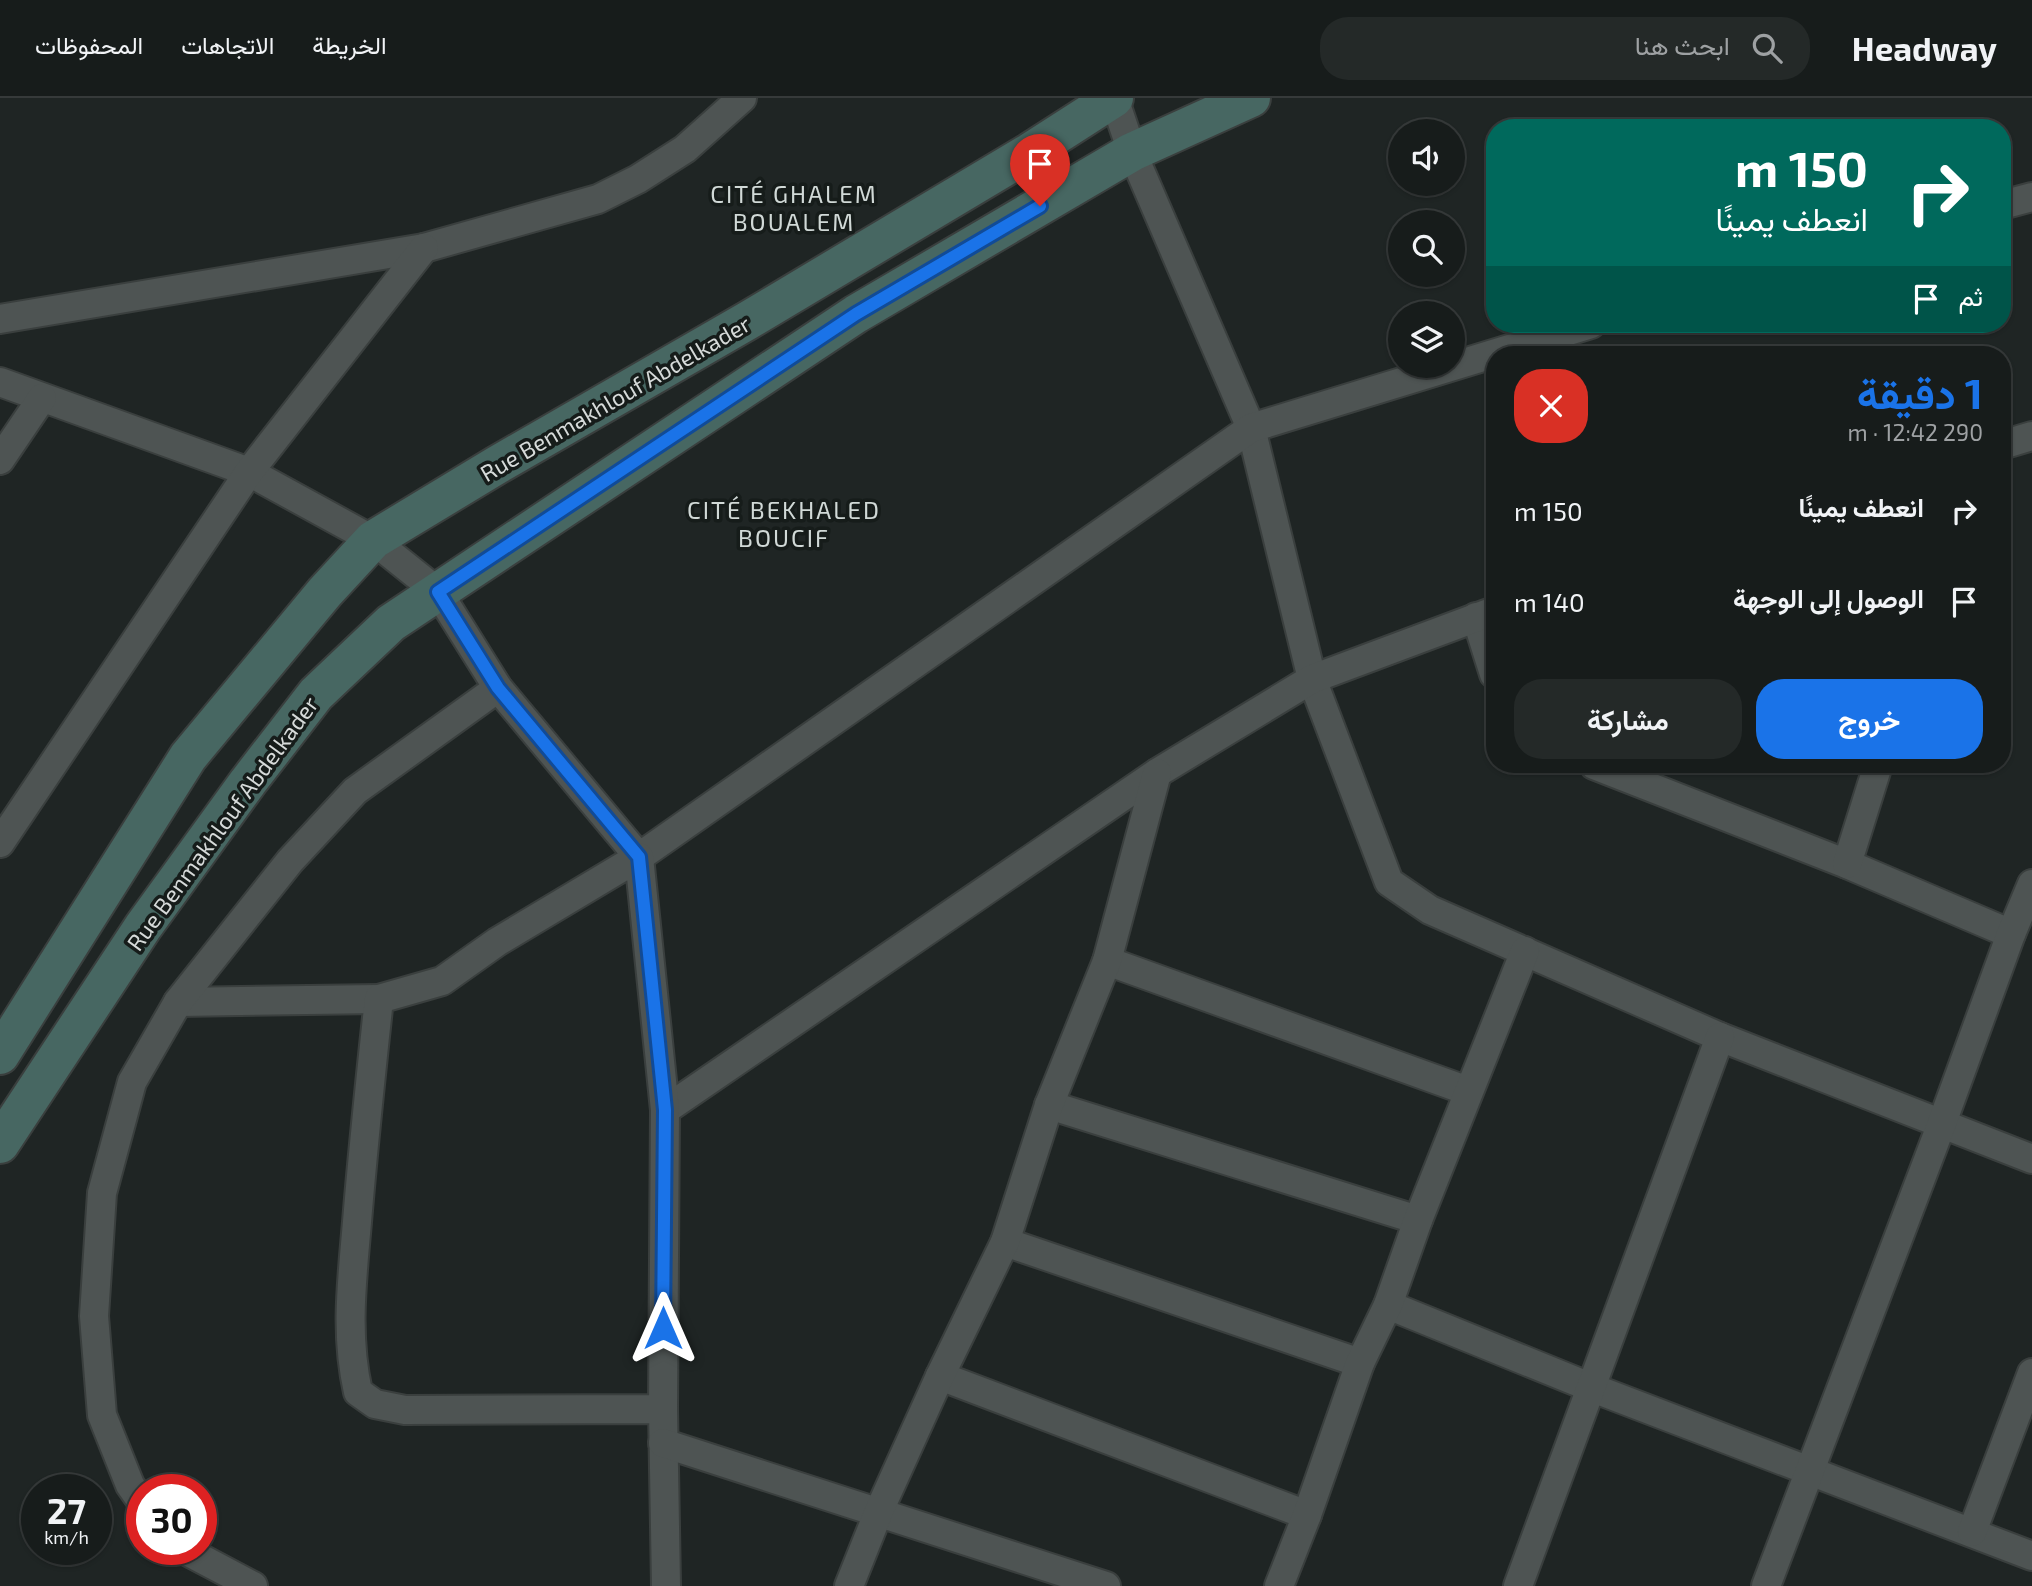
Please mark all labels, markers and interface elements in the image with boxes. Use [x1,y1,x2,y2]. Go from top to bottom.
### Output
search box [1320,17,1810,80]
text: Headway [1852,28,1997,68]
text: ابحث هنا [1635,29,1730,60]
icon: search [1748,29,1786,67]
text: المحفوظات [35,30,143,59]
text: الاتجاهات [181,30,274,59]
text: الخريطة [312,30,387,59]
map controls [1388,119,1465,378]
button: sound [1388,119,1465,196]
pin [1010,134,1070,206]
text: 150 m [1735,138,1868,197]
icon: arrive [1021,145,1059,183]
icon: right [1892,147,1983,238]
district label: CITÉ GHALEM BOUALEM [710,179,878,236]
text: انعطف يمينًا [1716,199,1868,237]
button: search [1388,210,1465,287]
icon: arrive [1907,280,1945,318]
text: ثم [1959,280,1983,311]
button: layers [1388,301,1465,378]
street label: Rue Benmakhlouf Abdelkader [475,309,755,487]
text: 1 دقيقة [1857,367,1983,417]
button: close [1514,369,1588,443]
text: 290 m · 12:42 [1847,418,1983,446]
text: انعطف يمينًا [1799,491,1924,522]
icon: right [1945,492,1983,530]
district label: CITÉ BEKHALED BOUCIF [687,495,881,552]
text: 150 m [1514,495,1583,526]
text: الوصول إلى الوجهة [1733,582,1924,613]
icon: arrive [1945,583,1983,621]
text: 140 m [1514,586,1585,617]
button: مشاركة [1514,679,1742,759]
button: خروج [1756,679,1983,759]
street label: Rue Benmakhlouf Abdelkader [120,690,324,956]
position arrow [626,1291,700,1365]
speed limit sign: 30 [126,1474,217,1565]
text: 27 [47,1489,86,1531]
text: km/h [44,1526,89,1548]

